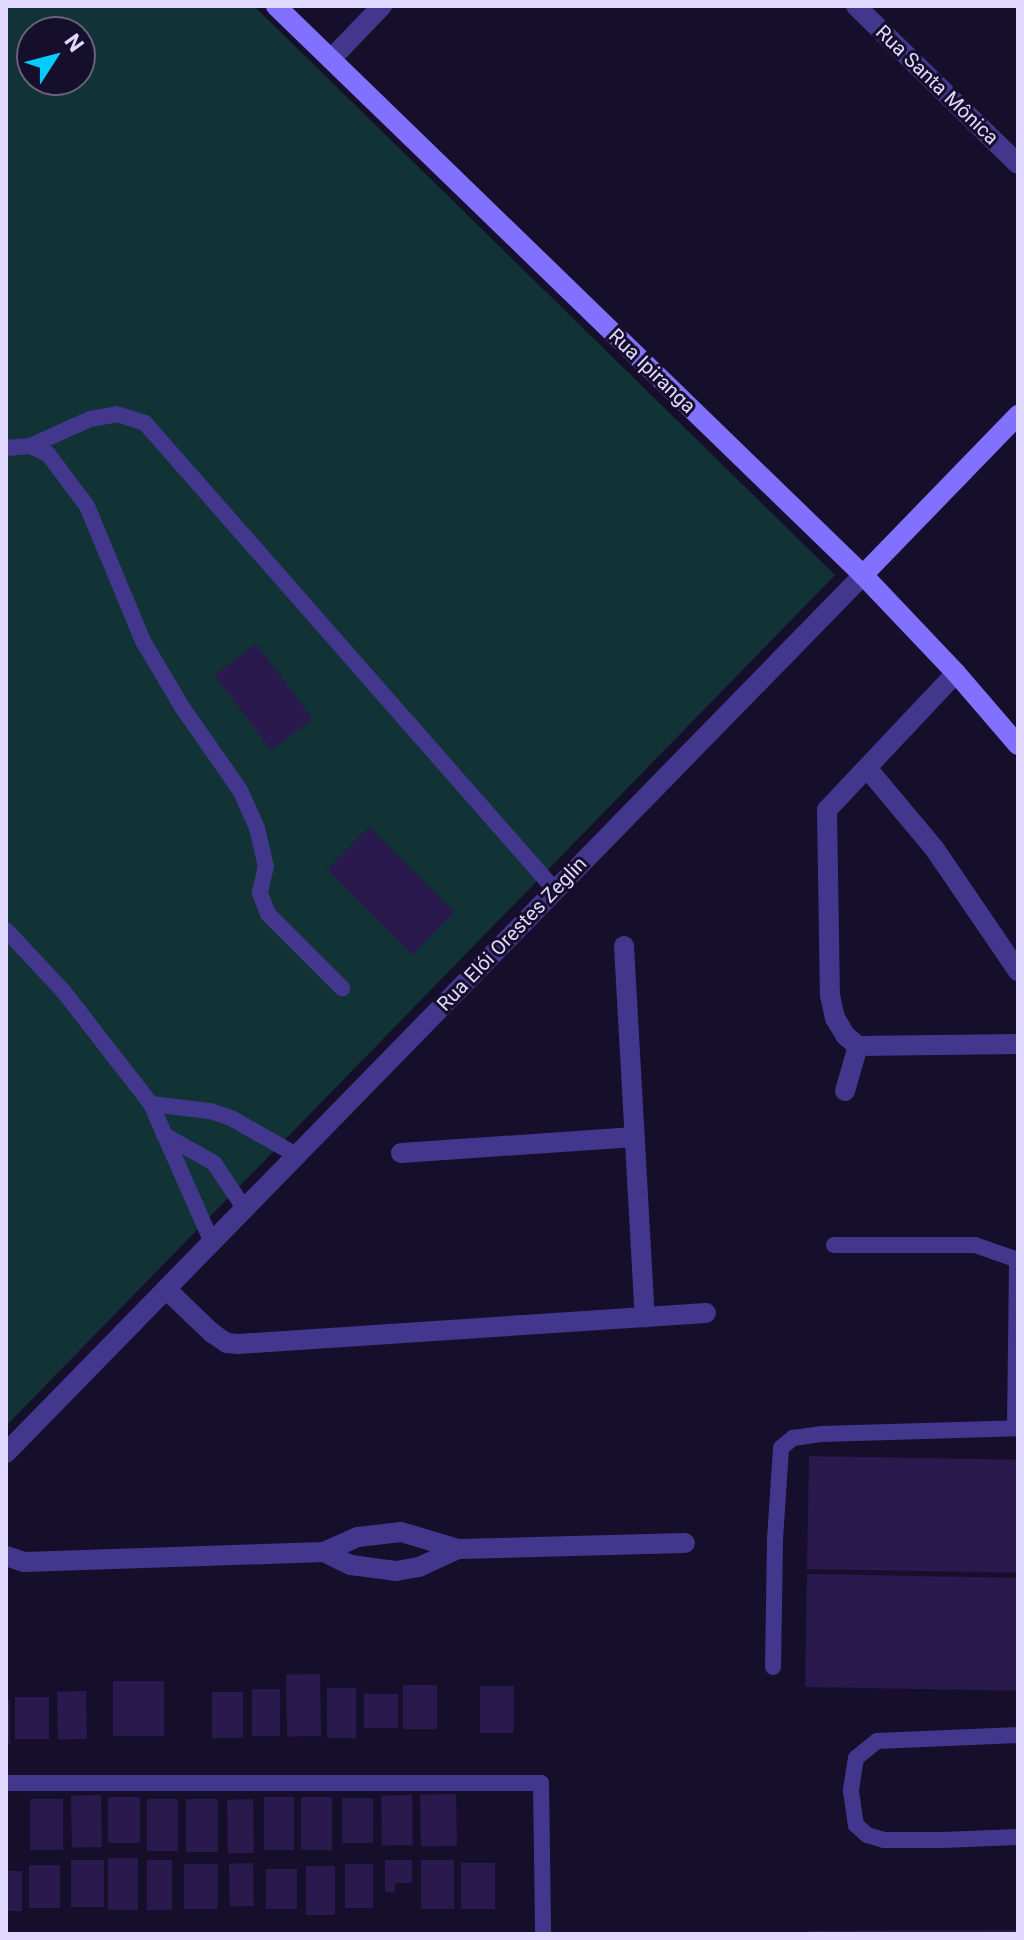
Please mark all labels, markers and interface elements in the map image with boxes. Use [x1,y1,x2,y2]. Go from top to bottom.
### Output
north arrow [16,16,96,96]
street label: Rua Santa Mônica [871,20,1003,150]
text: N [60,29,89,56]
street label: Rua Ipiranga [604,324,700,418]
street label: Rua Elói Orestes Zeglin [432,852,592,1016]

